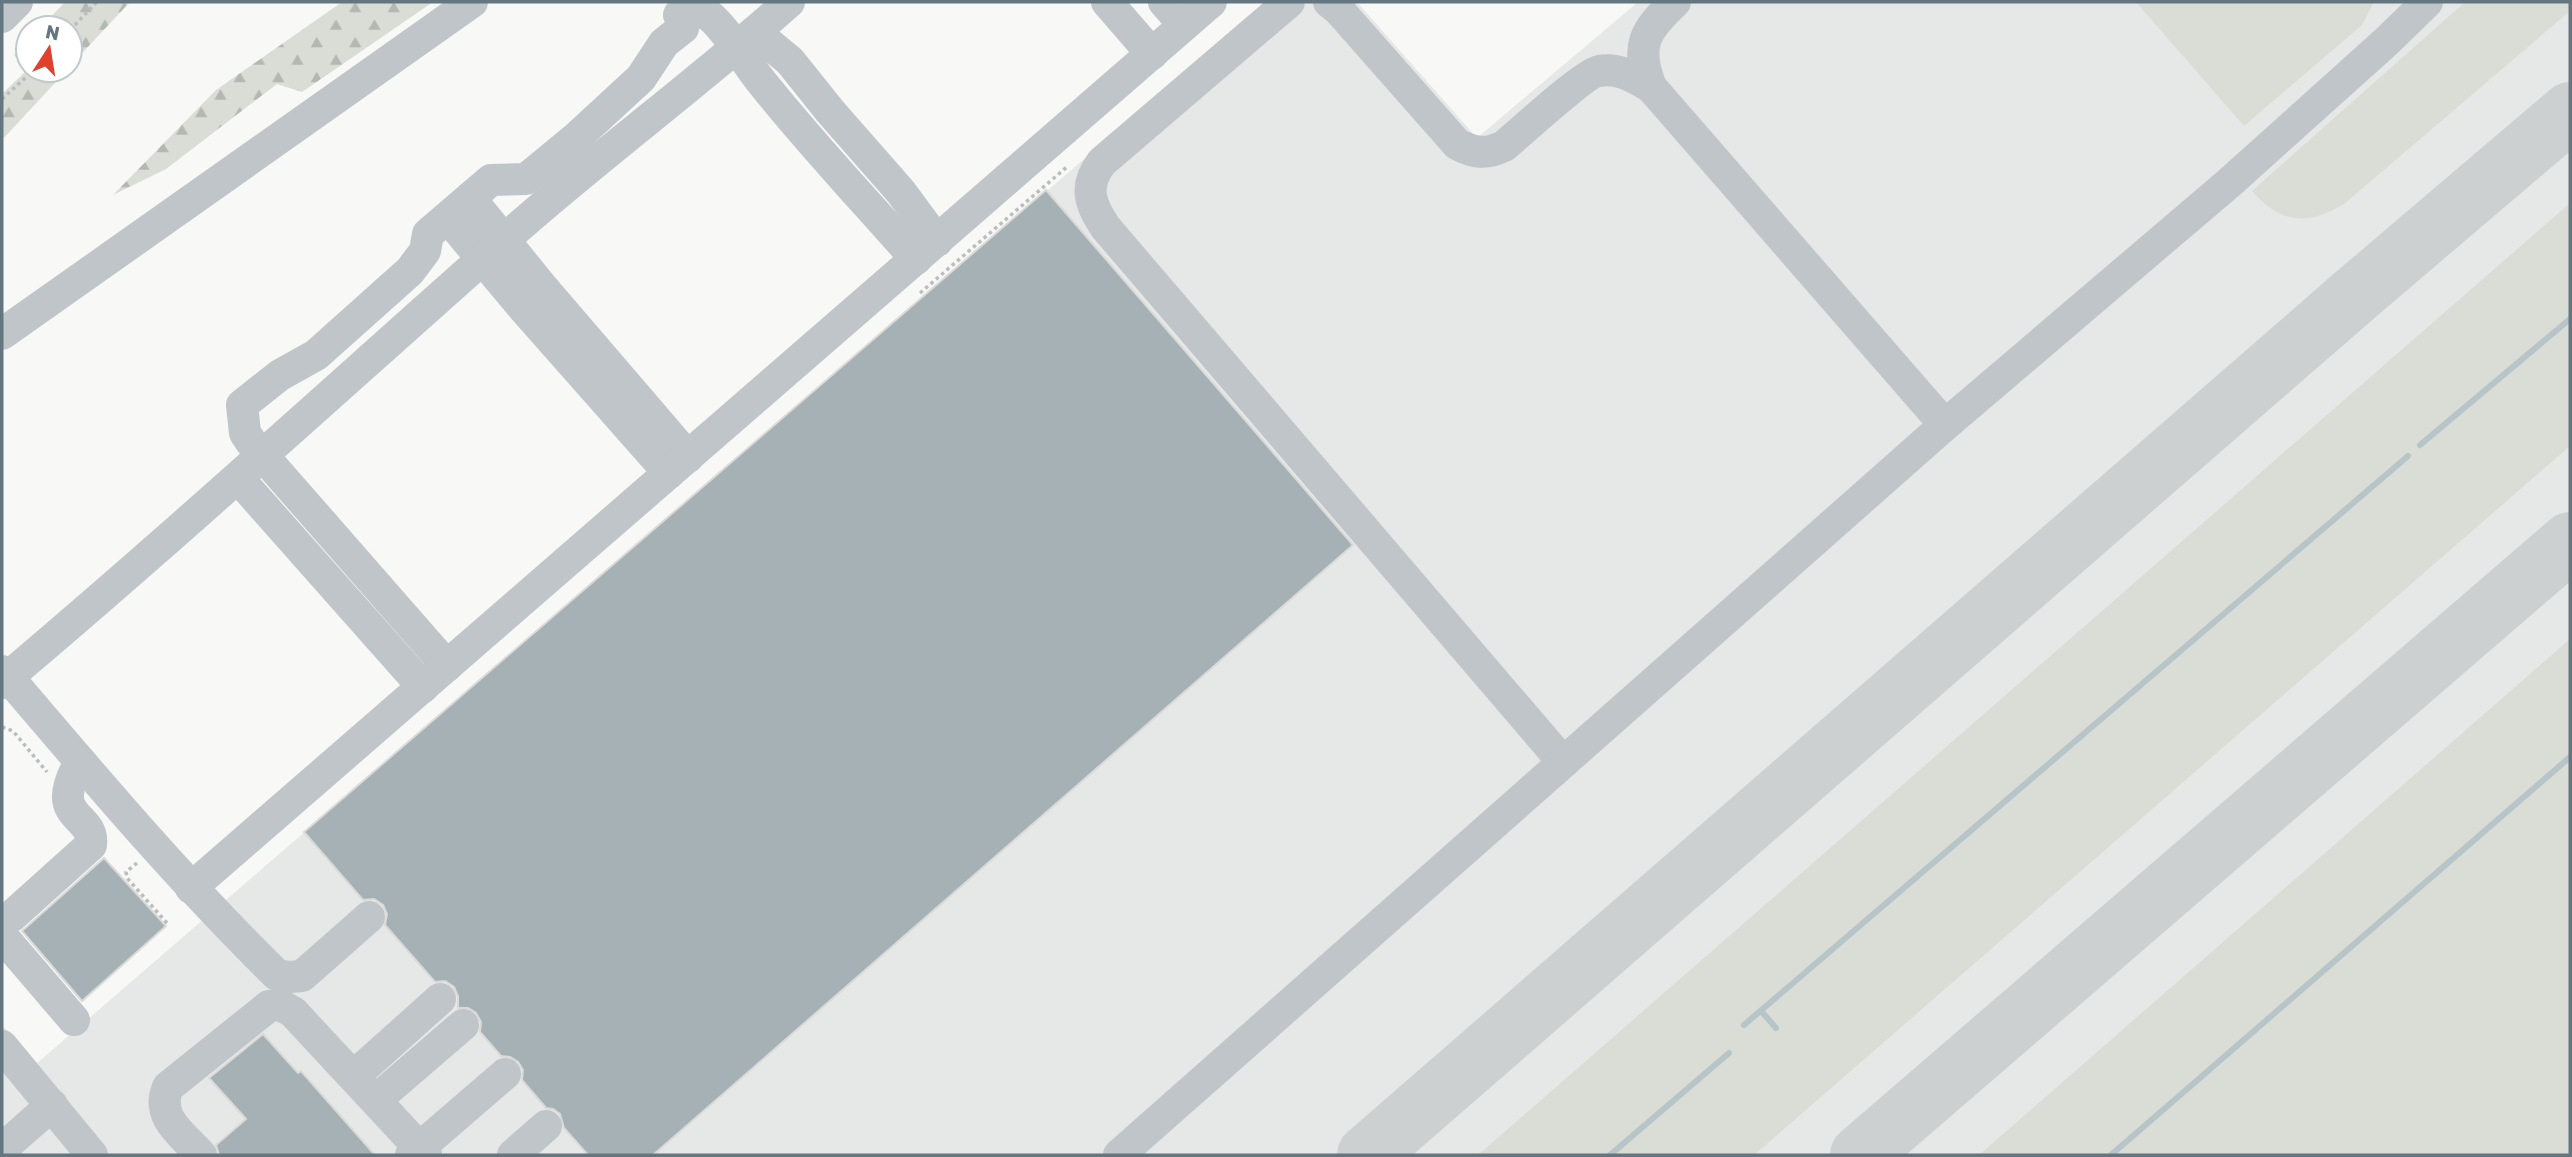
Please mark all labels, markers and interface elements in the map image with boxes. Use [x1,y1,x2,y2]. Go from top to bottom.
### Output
north arrow [14,14,84,84]
text: N [43,20,62,46]

